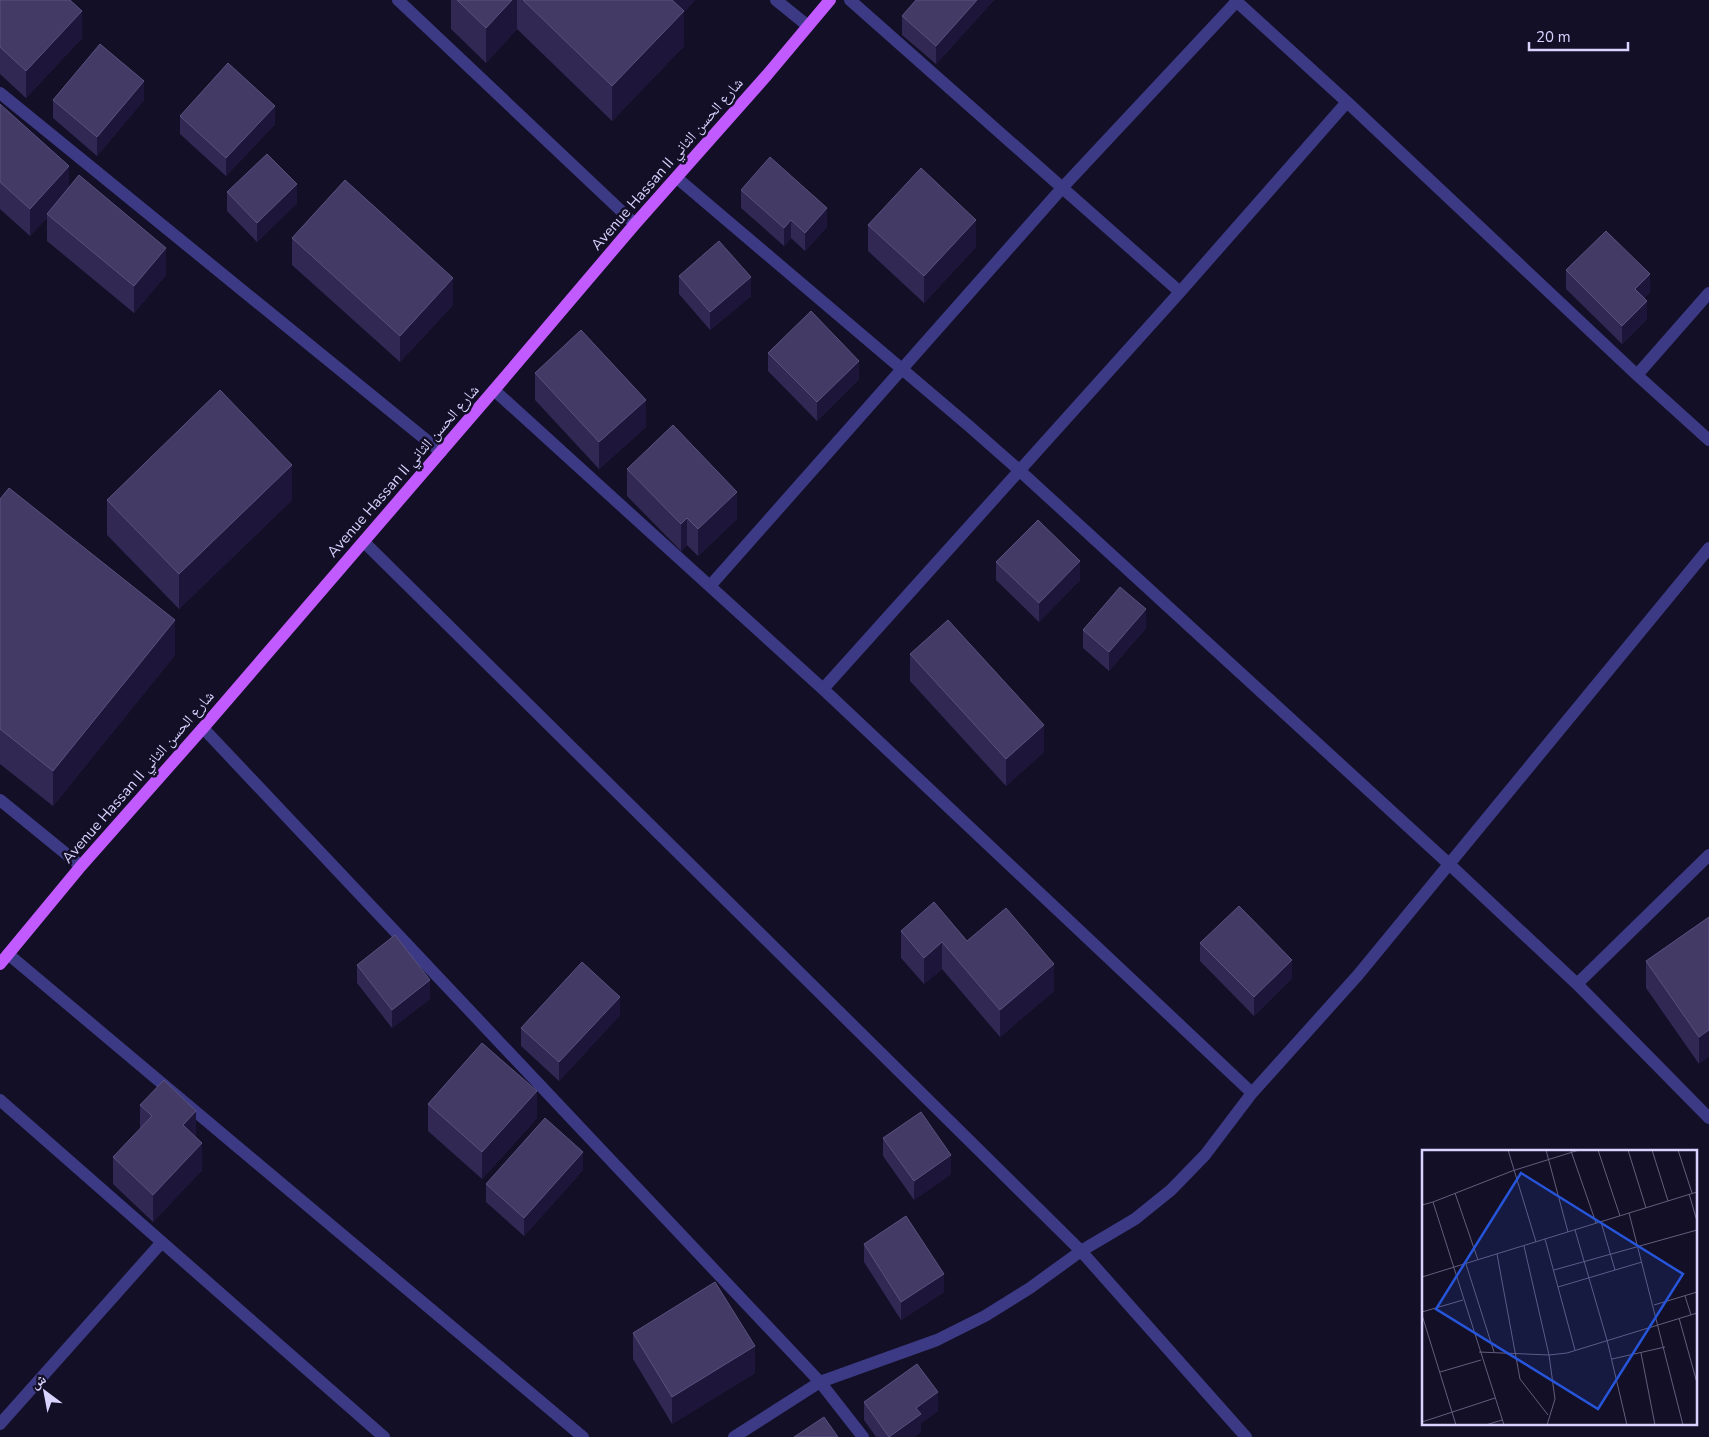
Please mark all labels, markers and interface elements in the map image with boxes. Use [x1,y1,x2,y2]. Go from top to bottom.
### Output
scale bar [1529,20,1628,52]
text: 20 m [1536,27,1571,47]
street label: Avenue Hassan II شارع الحسن الثاني [586,73,749,256]
street label: Avenue Hassan II شارع الحسن الثاني [322,380,485,563]
street label: Avenue Hassan II شارع الحسن الثاني [57,686,220,869]
inset map [1422,1150,1696,1424]
north arrow [20,1367,70,1417]
text: ش [27,1369,50,1393]

